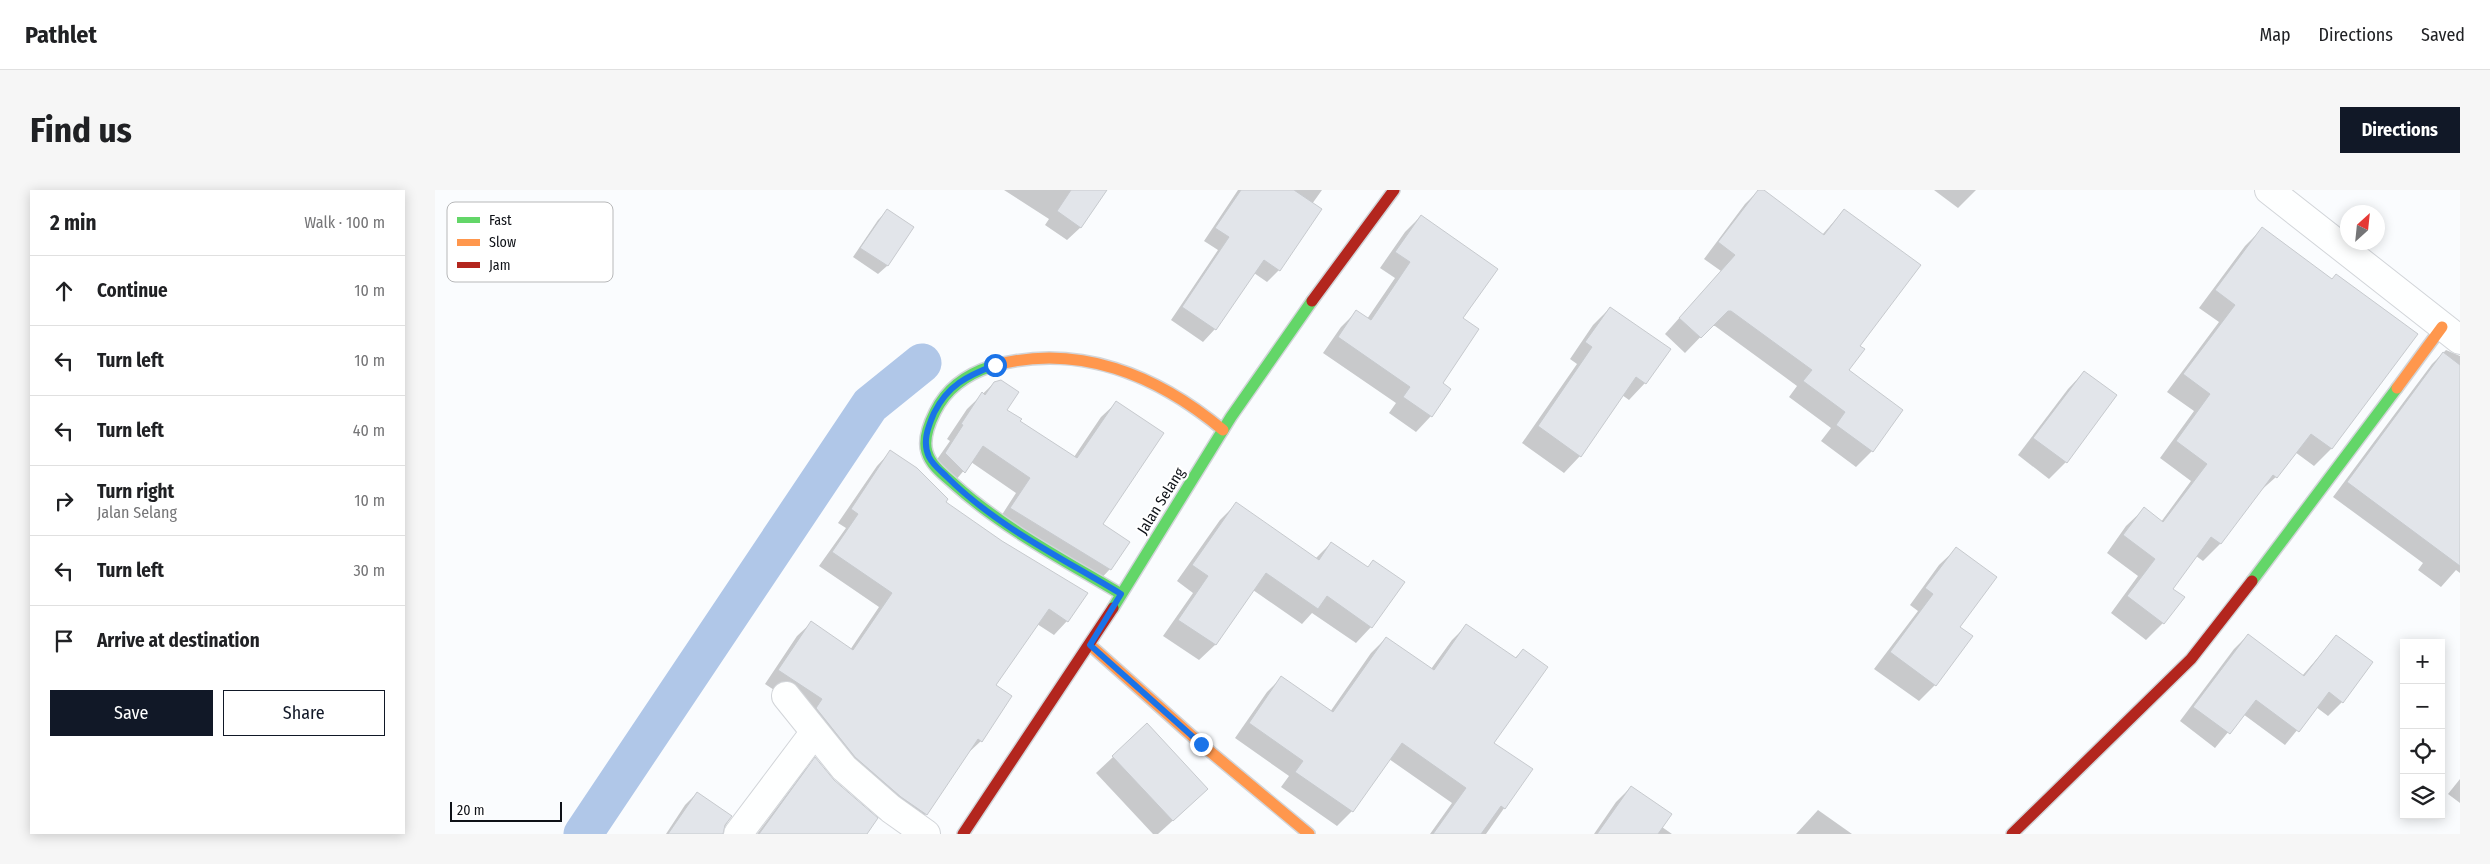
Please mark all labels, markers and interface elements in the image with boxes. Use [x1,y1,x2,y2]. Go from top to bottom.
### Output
text: Pathlet [25,21,97,49]
text: Map [2259,24,2291,46]
text: Directions [2319,24,2393,46]
text: Saved [2421,24,2465,46]
button: Directions [2340,107,2460,153]
text: Find us [30,109,132,151]
legend [447,202,613,282]
north arrow [2340,205,2385,250]
text: 2 min [50,210,97,236]
text: Fast [489,212,512,229]
text: Walk · 100 m [304,213,385,232]
text: Slow [489,234,516,251]
text: Jam [489,257,510,274]
icon: ahead [50,277,78,305]
text: Continue [97,279,168,302]
text: 10 m [354,281,385,300]
icon: left [50,347,78,375]
text: Turn left [97,349,164,372]
text: 10 m [354,351,385,370]
route start [984,354,1007,377]
icon: left [50,417,78,445]
text: Turn left [97,419,164,442]
text: 40 m [353,421,385,440]
street label: Jalan Selang [1133,464,1189,538]
text: Turn right [97,480,174,503]
icon: right [50,487,78,515]
text: 10 m [354,491,385,510]
text: Jalan Selang [97,503,177,522]
icon: left [50,557,78,585]
text: Turn left [97,559,164,582]
text: 30 m [353,561,385,580]
icon: arrive [50,627,78,655]
text: Arrive at destination [97,629,260,652]
map controls [2400,639,2445,819]
button: + [2400,639,2445,684]
button: − [2400,684,2445,729]
button: Save [50,690,213,736]
button: Share [223,690,385,736]
button: locate [2400,729,2445,774]
route end [1190,733,1213,756]
button: layers [2400,774,2445,819]
scale bar [450,799,563,822]
text: 20 m [457,802,485,819]

